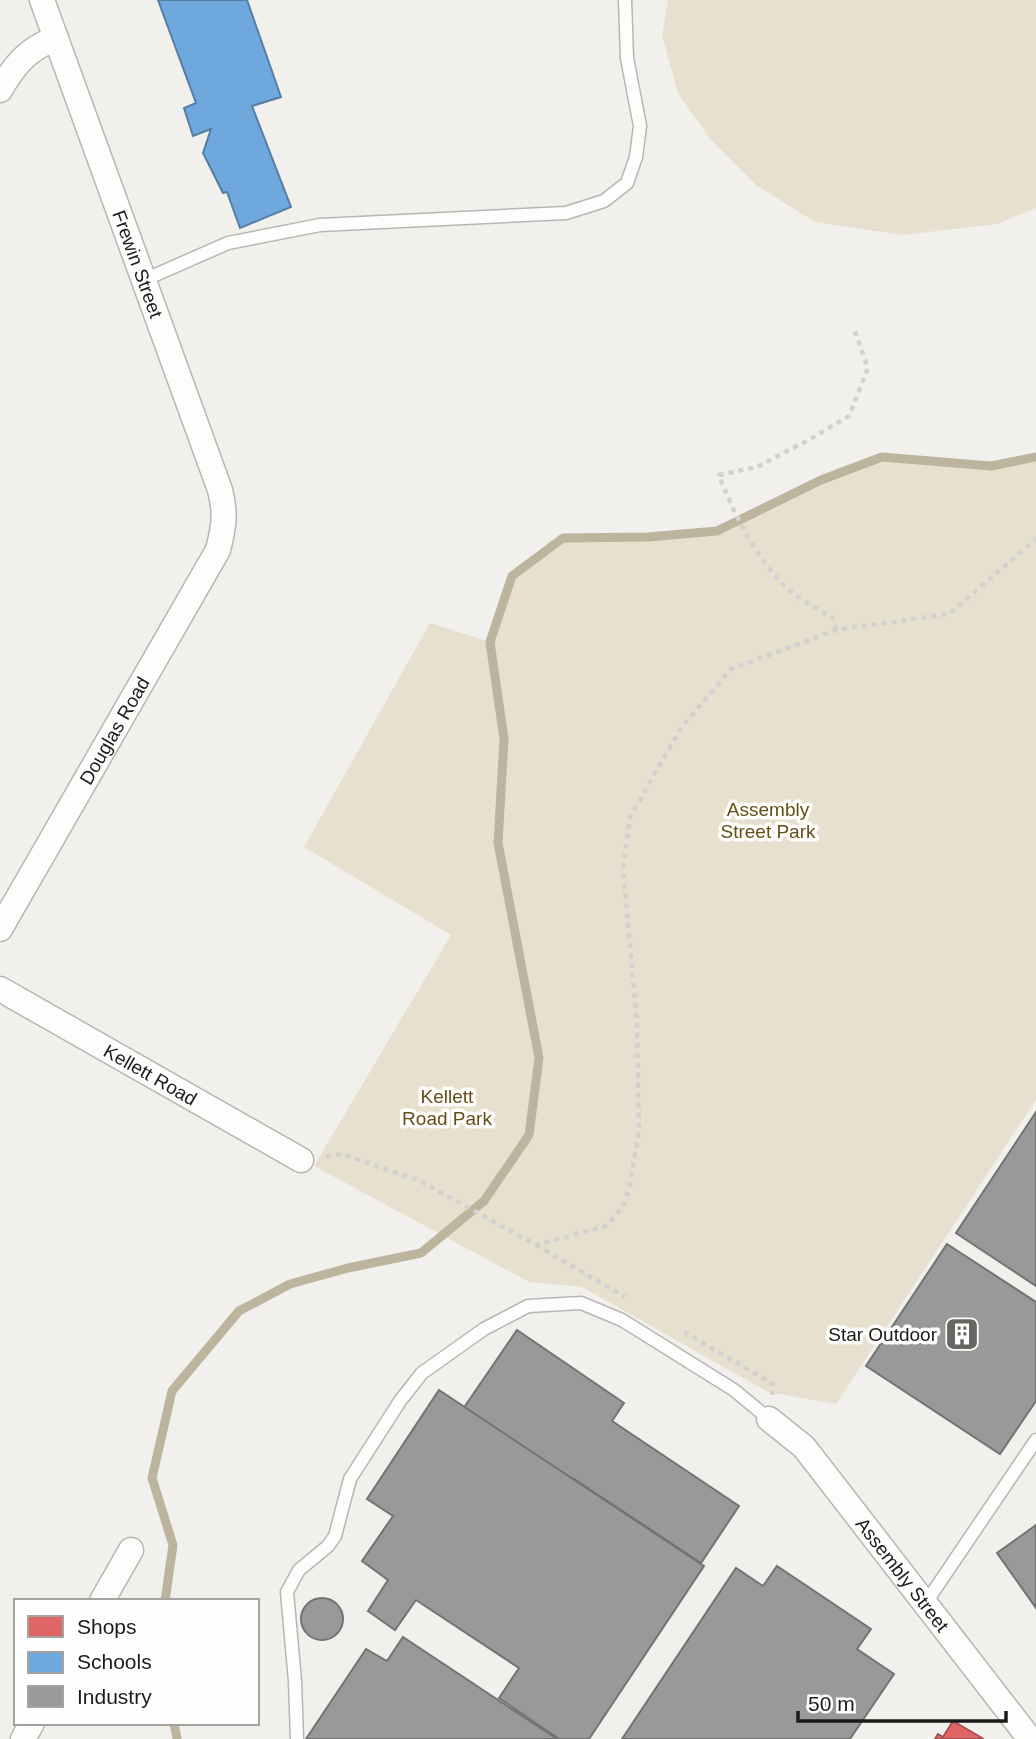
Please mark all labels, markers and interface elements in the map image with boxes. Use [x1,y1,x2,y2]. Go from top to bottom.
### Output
street label: Frewin Street [108,207,167,322]
street label: Douglas Road [75,673,154,788]
park label: Assembly Street Park [720,799,816,842]
street label: Kellett Road [100,1040,200,1110]
park label: Kellett Road Park [402,1086,492,1129]
building icon: Star Outdoor [943,1315,981,1353]
place label: Star Outdoor [828,1324,938,1345]
street label: Assembly Street [852,1514,953,1636]
legend [14,1599,259,1725]
text: Shops [77,1615,137,1638]
text: Schools [77,1650,152,1673]
scale bar [798,1680,1006,1724]
text: Industry [77,1685,152,1708]
text: 50 m [808,1692,855,1715]

